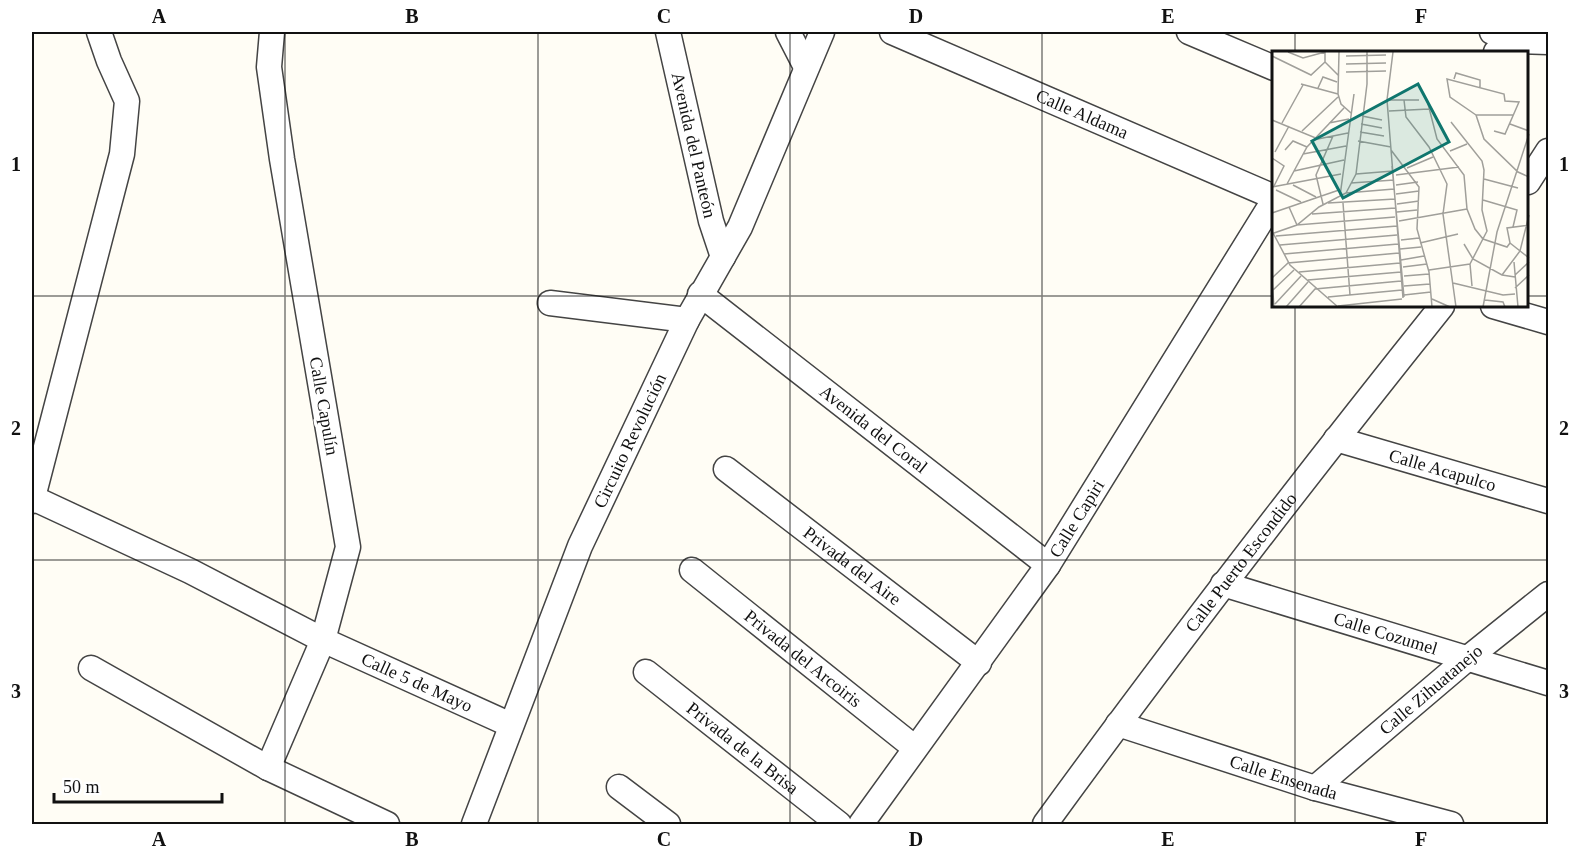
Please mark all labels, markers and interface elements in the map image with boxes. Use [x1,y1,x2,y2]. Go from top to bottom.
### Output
text: A [152,5,167,27]
text: B [405,5,419,27]
text: C [657,5,671,27]
text: D [909,5,923,27]
text: E [1161,5,1175,27]
text: F [1415,5,1427,27]
inset map [1272,51,1529,308]
street label: Avenida del Panteón [667,70,720,220]
street label: Calle Aldama [1033,85,1131,143]
text: 1 [11,153,21,175]
text: 1 [1559,153,1569,175]
street label: Calle Capulín [306,355,342,457]
street label: Circuito Revolución [589,370,670,511]
street label: Avenida del Coral [816,381,931,477]
text: 2 [11,417,21,439]
text: 2 [1559,417,1569,439]
street label: Calle Acapulco [1387,445,1498,495]
street label: Calle Capiri [1045,476,1108,561]
street label: Calle Puerto Escondido [1181,489,1301,636]
street label: Privada del Aire [800,522,905,609]
street label: Privada del Arcoiris [740,606,866,711]
street label: Calle Cozumel [1331,608,1440,659]
street label: Calle Zihuatanejo [1375,640,1486,739]
street label: Calle 5 de Mayo [358,649,475,716]
text: 3 [11,680,21,702]
text: 3 [1559,680,1569,702]
street label: Privada de la Brisa [683,698,802,798]
street label: Calle Ensenada [1227,751,1339,803]
scale bar [54,766,222,804]
text: 50 m [63,777,100,797]
text: A [152,828,167,850]
text: B [405,828,419,850]
text: C [657,828,671,850]
text: D [909,828,923,850]
text: E [1161,828,1175,850]
text: F [1415,828,1427,850]

